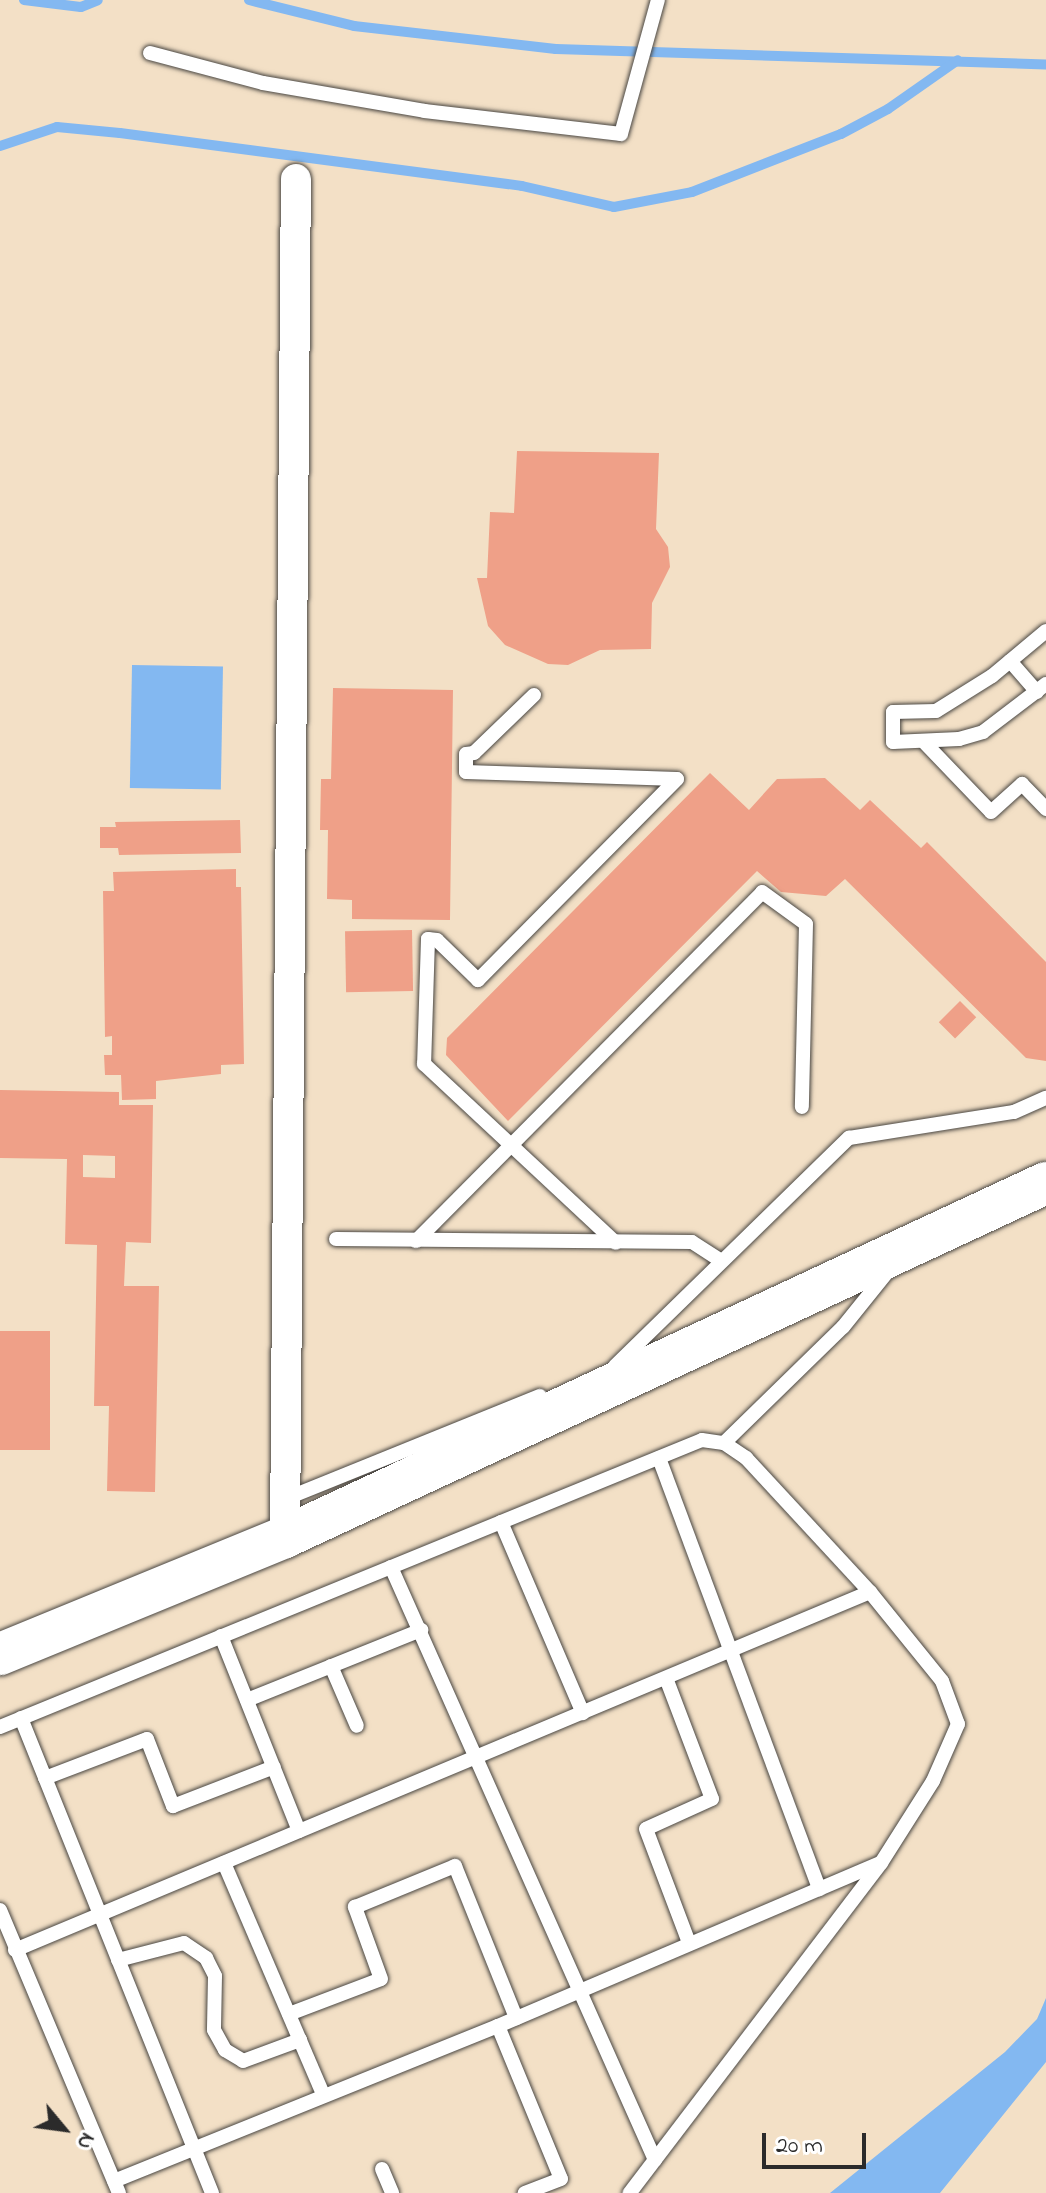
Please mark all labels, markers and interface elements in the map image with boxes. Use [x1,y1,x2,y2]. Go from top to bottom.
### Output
north arrow [24,2089,104,2169]
scale bar [766,2117,870,2167]
text: N [67,2126,103,2155]
text: 20 m [776,2129,823,2164]

